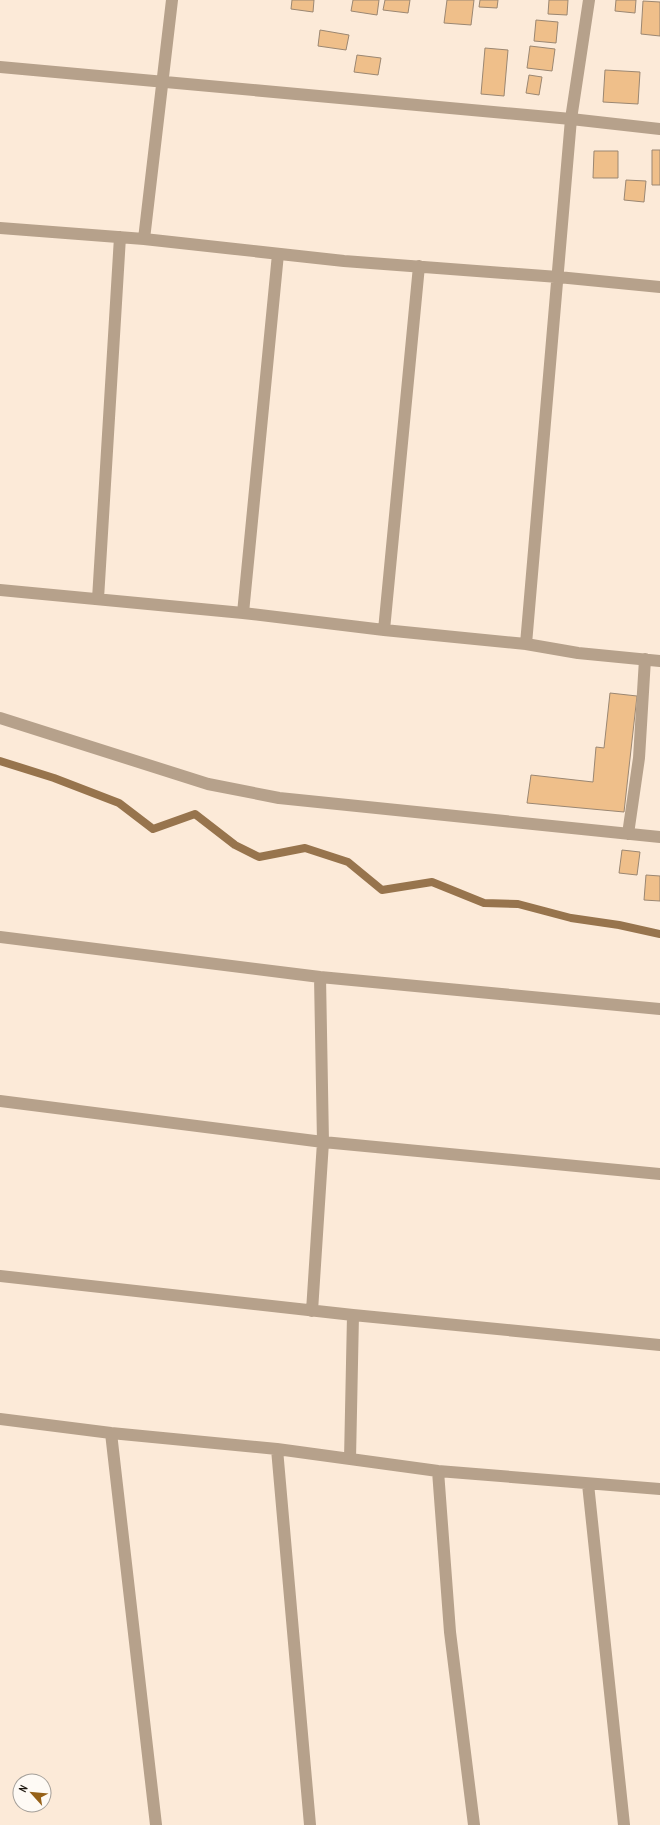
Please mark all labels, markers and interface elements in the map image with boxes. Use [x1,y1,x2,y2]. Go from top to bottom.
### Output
north arrow [12,1773,52,1813]
text: N [16,1783,31,1794]

